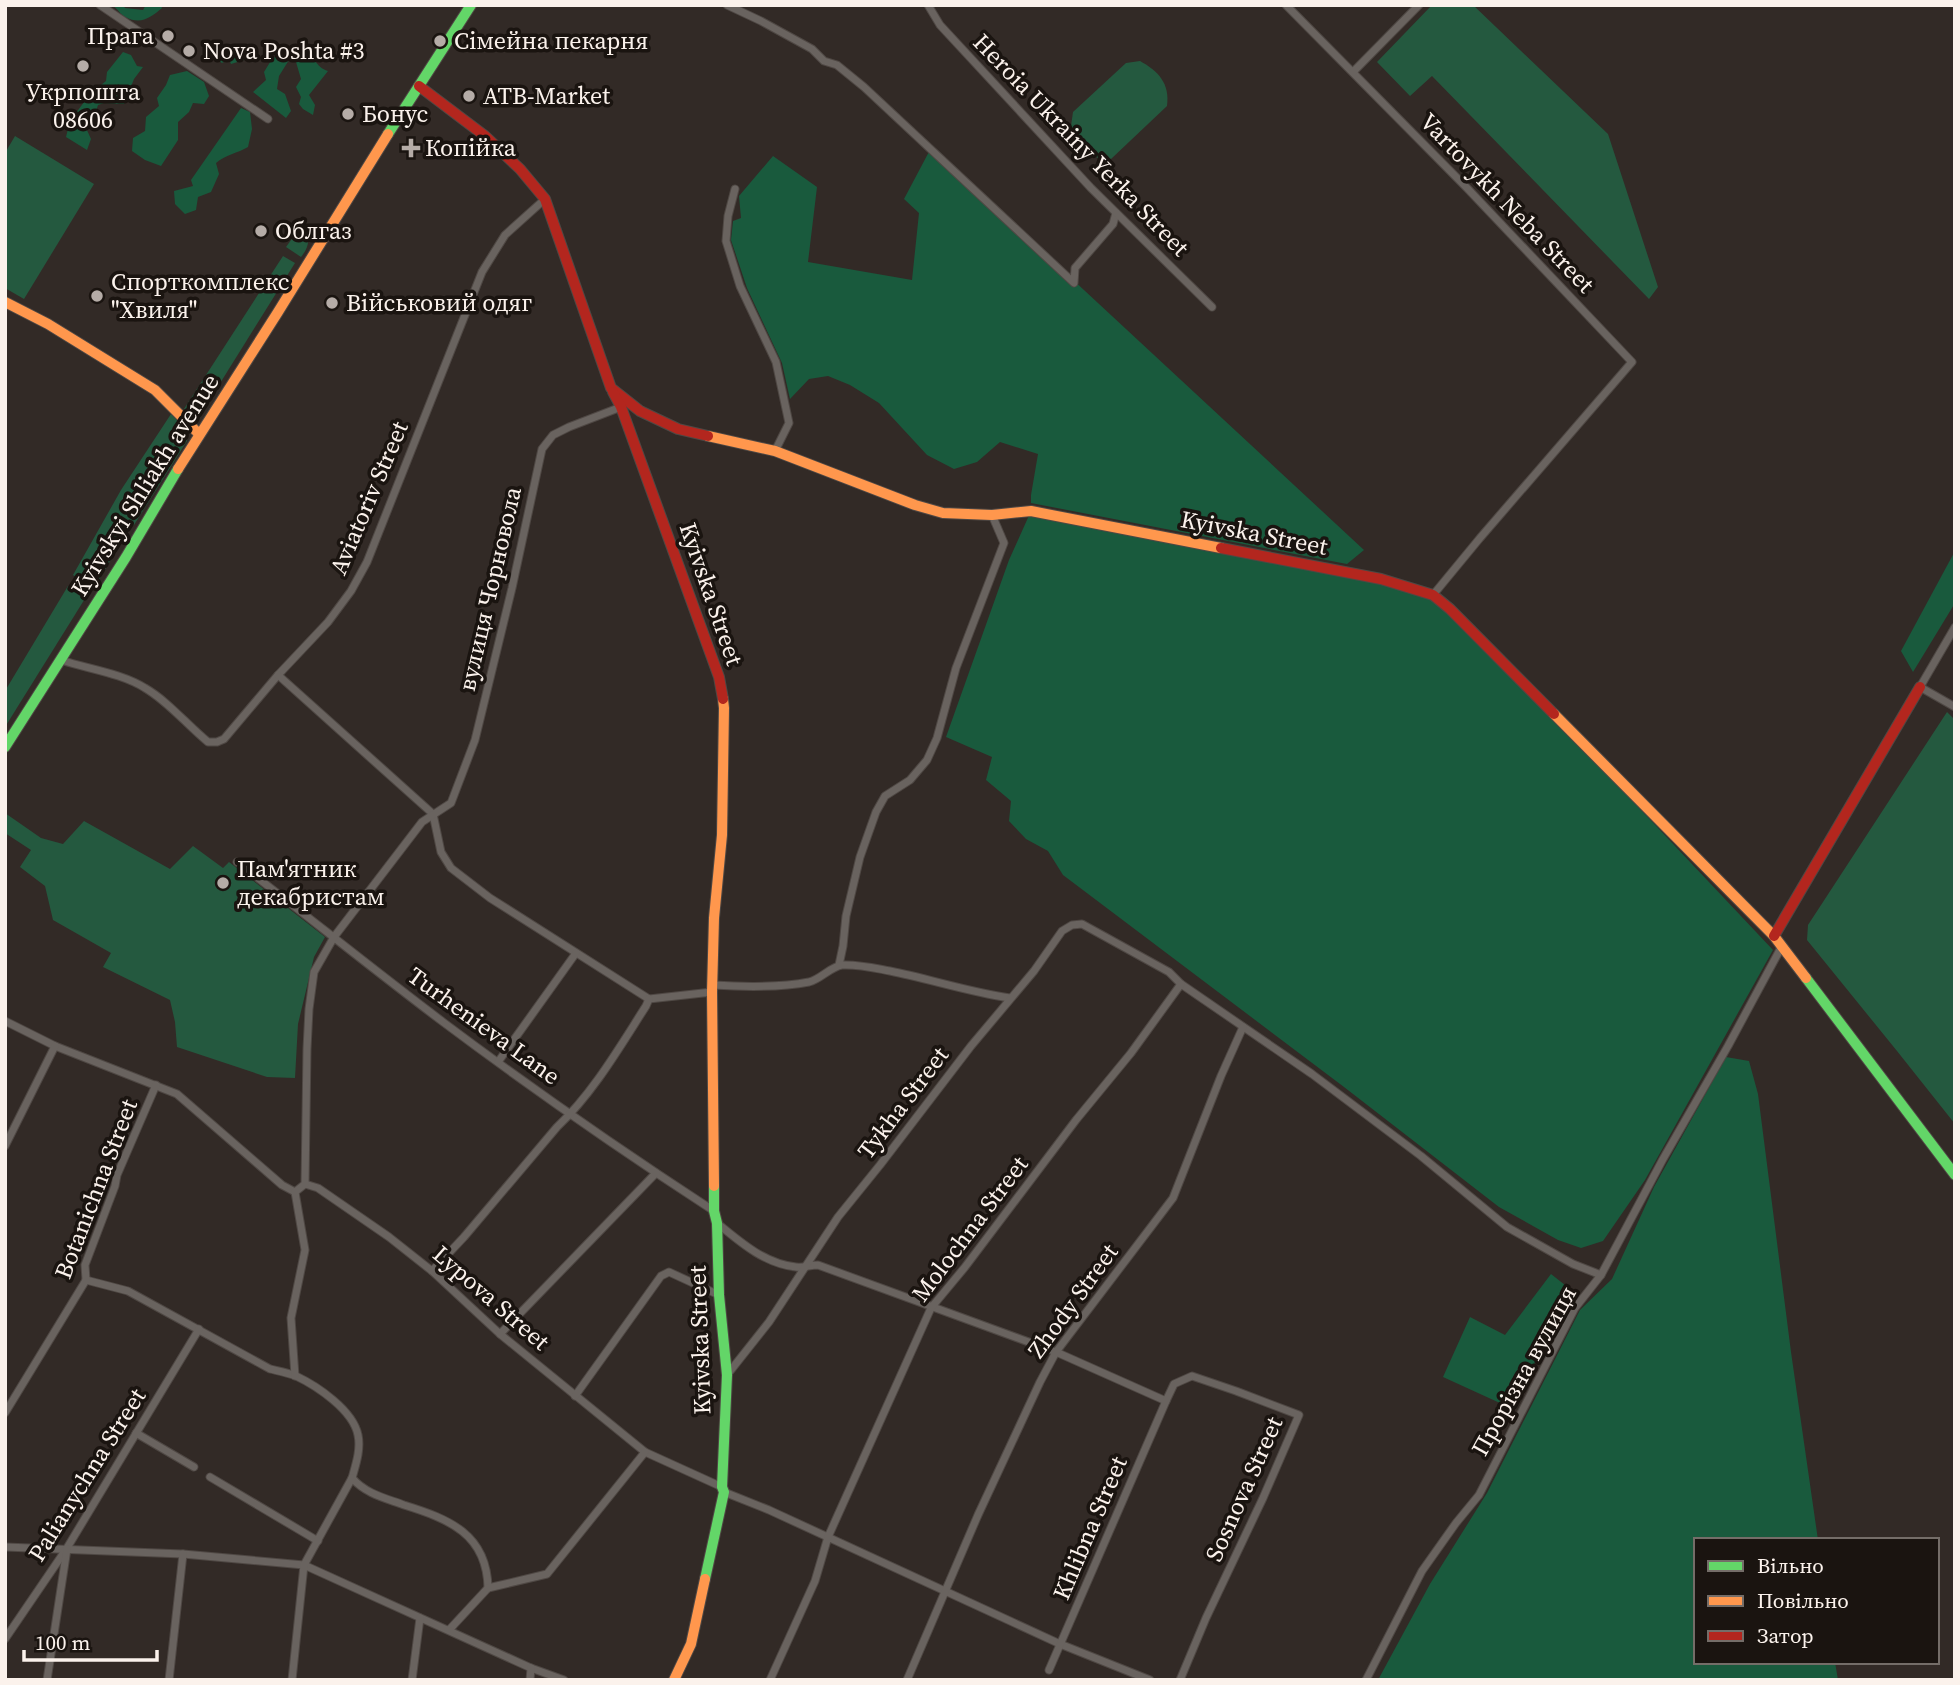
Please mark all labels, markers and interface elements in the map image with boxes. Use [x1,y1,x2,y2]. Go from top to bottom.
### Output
place label: Прага [87,19,155,52]
place label: Сімейна пекарня [454,24,648,57]
street label: Heroia Ukrainy Yerka Street [966,26,1197,263]
marker: Прага [160,28,176,44]
marker: Сімейна пекарня [432,33,448,49]
place label: Nova Poshta #3 [203,34,365,67]
marker: Nova Poshta #3 [181,43,197,59]
marker: Укрпошта 08606 [75,58,91,74]
place label: Укрпошта 08606 [26,75,141,136]
place label: ATB-Market [483,79,610,112]
marker: ATB-Market [461,88,477,104]
place label: Бонус [362,97,428,130]
street label: Vartovykh Neba Street [1413,105,1602,300]
marker: Бонус [340,106,356,122]
place label: Копійка [425,131,517,164]
marker: Копійка [403,140,419,156]
place label: Облгаз [275,214,352,247]
marker: Облгаз [253,223,269,239]
place label: Спорткомплекс "Хвиля" [111,265,289,326]
place label: Військовий одяг [346,286,532,319]
marker: Спорткомплекс "Хвиля" [89,288,105,304]
marker: Військовий одяг [324,295,340,311]
street label: Kyivskyi Shliakh avenue [63,367,226,602]
street label: Aviatoriv Street [321,416,416,580]
street label: вулиця Чорновола [450,483,529,694]
street label: Kyivska Street [1178,502,1331,563]
street label: Kyivska Street [672,518,751,670]
place label: Пам'ятник декабристам [237,852,385,913]
marker: Пам'ятник декабристам [215,875,231,891]
street label: Turhenieva Lane [401,959,567,1092]
street label: Tykha Street [849,1040,956,1166]
street label: Botanichna Street [46,1094,145,1283]
street label: Molochna Street [904,1149,1035,1308]
street label: Zhody Street [1020,1237,1125,1365]
street label: Lypova Street [426,1238,557,1358]
street label: Kyivska Street [680,1265,719,1415]
street label: Прорізна вулиця [1463,1280,1584,1462]
street label: Palianychna Street [20,1382,153,1568]
street label: Sosnova Street [1197,1411,1290,1566]
street label: Khlibna Street [1044,1451,1135,1605]
legend [1694,1538,1939,1664]
text: Вільно [1757,1551,1824,1580]
text: Повільно [1757,1586,1849,1615]
scale bar [24,1618,158,1662]
text: Затор [1757,1621,1813,1650]
text: 100 m [35,1628,90,1657]

